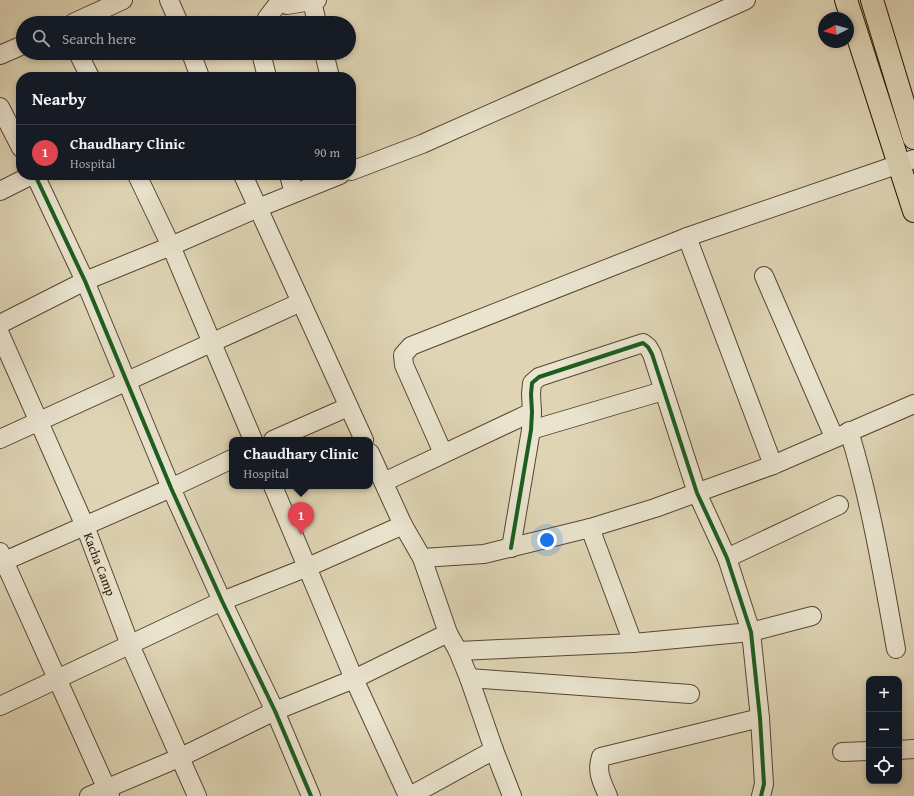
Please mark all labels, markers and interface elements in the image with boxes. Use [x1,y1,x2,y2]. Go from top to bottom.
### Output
north arrow [818,12,854,48]
search box [16,16,356,60]
icon: search [30,27,52,49]
text: Search here [62,28,136,49]
text: Nearby [32,86,86,111]
text: Chaudhary Clinic [70,133,185,154]
text: 1 [42,143,48,162]
text: 90 m [314,143,340,162]
text: Hospital [70,154,115,173]
popup [229,437,373,489]
text: Chaudhary Clinic [244,443,358,464]
text: Hospital [244,464,289,483]
pin: 1 [288,502,314,535]
street label: Kacha Camp [79,530,120,599]
your location [537,530,557,550]
map controls [866,676,902,784]
button: + [866,676,902,712]
button: − [866,712,902,748]
button: locate [866,748,902,784]

